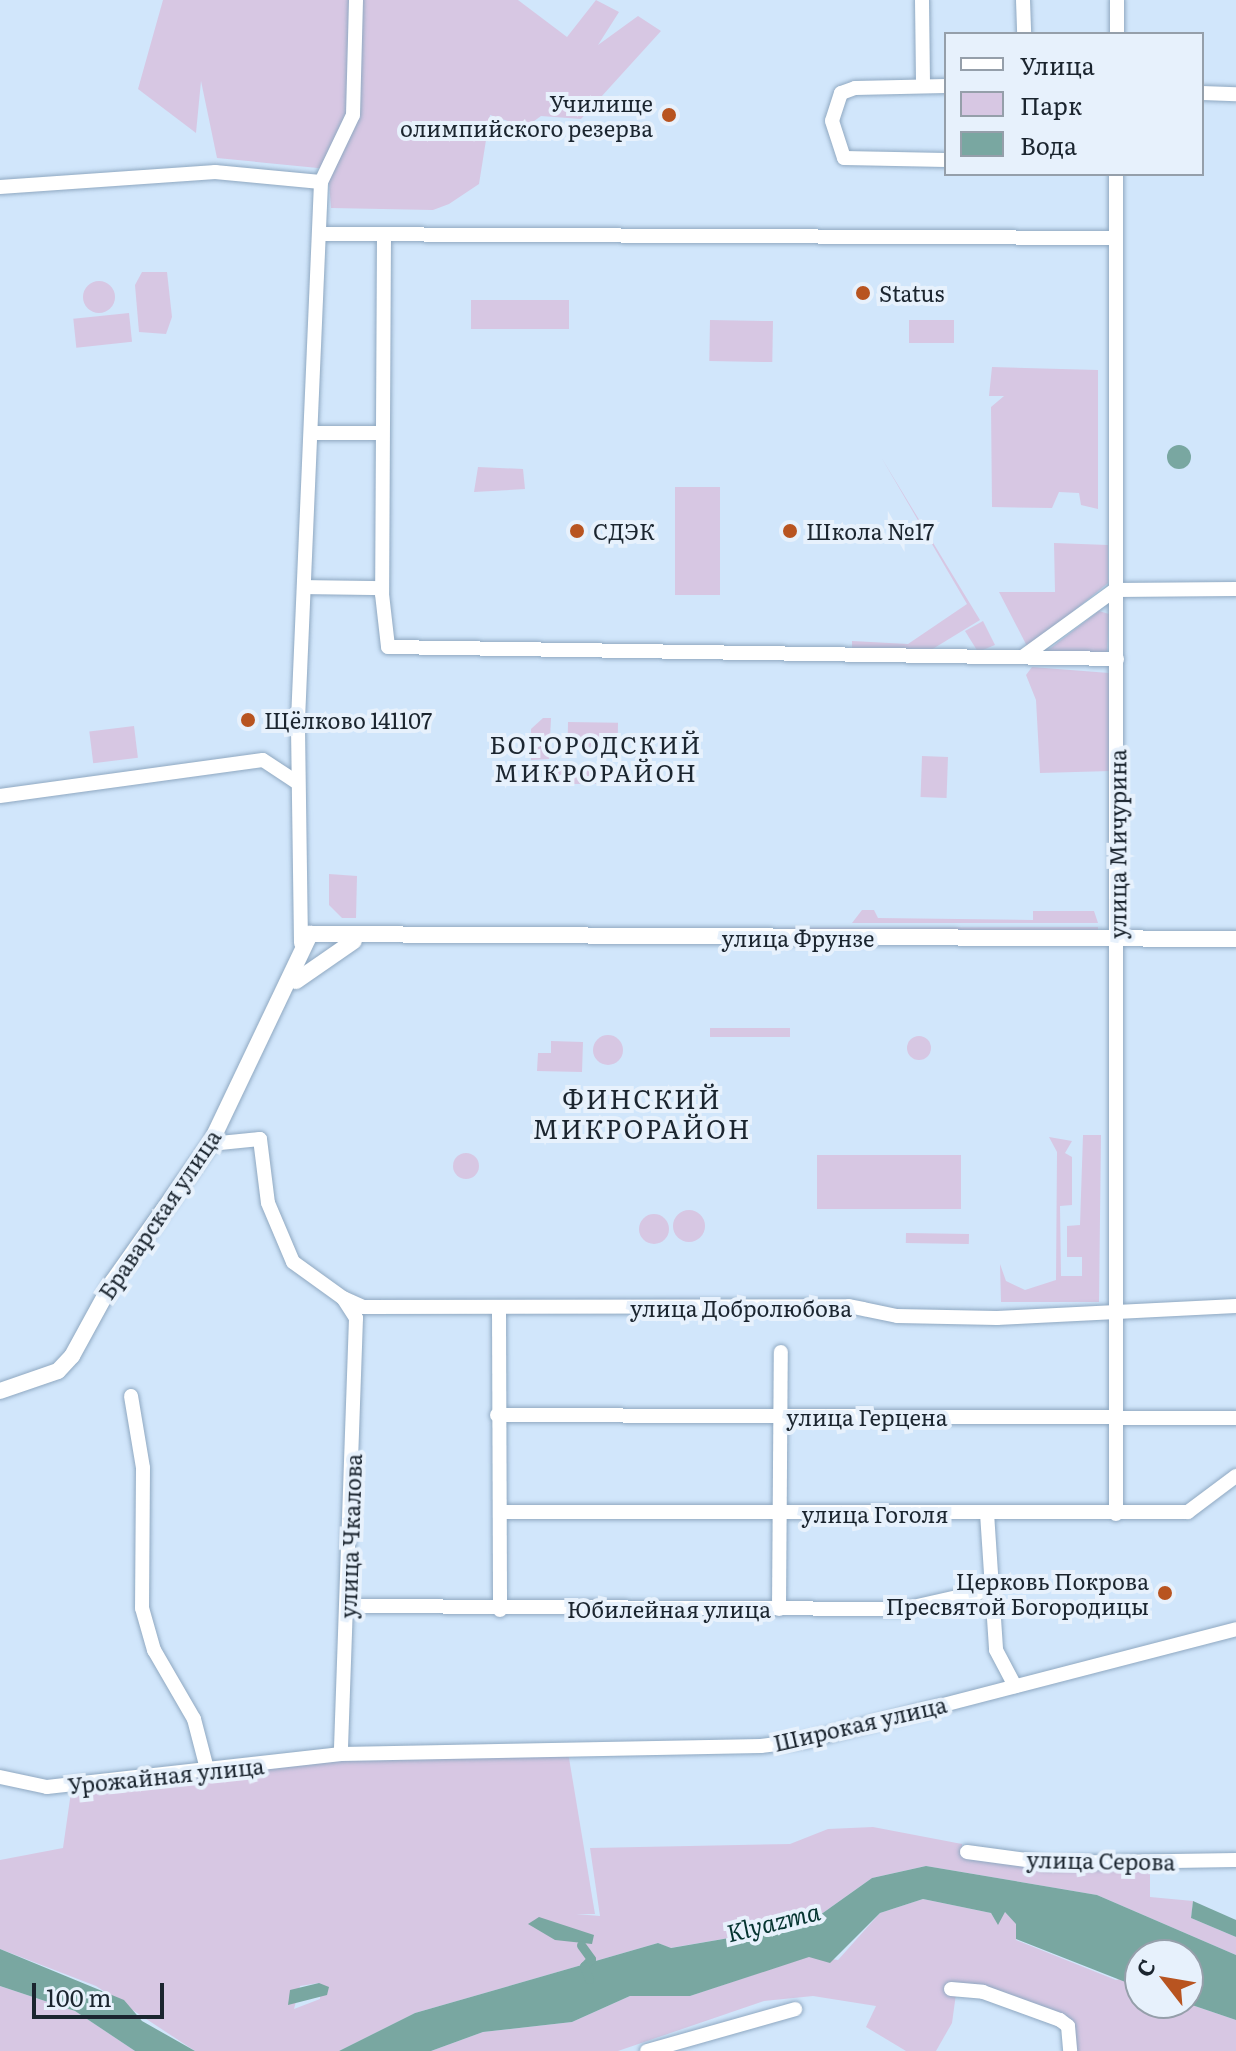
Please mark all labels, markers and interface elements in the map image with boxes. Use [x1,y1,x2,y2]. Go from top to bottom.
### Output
legend [944,32,1204,176]
text: Улица [1020,47,1095,82]
text: Парк [1020,87,1082,122]
place label: Училище олимпийского резерва [400,89,653,140]
marker: Училище олимпийского резерва [660,106,678,124]
text: Вода [1020,127,1077,162]
place label: Status [879,280,944,306]
marker: Status [854,284,872,302]
place label: СДЭК [593,518,655,544]
place label: Школа №17 [806,518,934,544]
marker: СДЭК [568,522,586,540]
marker: Школа №17 [781,522,799,540]
place label: Щёлково 141107 [264,707,432,733]
marker: Щёлково 141107 [239,711,257,729]
district label: БОГОРОДСКИЙ МИКРОРАЙОН [489,730,703,786]
street label: улица Мичурина [1104,749,1130,939]
street label: улица Фрунзе [722,925,874,951]
district label: ФИНСКИЙ МИКРОРАЙОН [532,1082,752,1144]
street label: Браварская улица [92,1124,226,1304]
street label: улица Добролюбова [630,1295,852,1321]
street label: улица Герцена [786,1404,948,1430]
street label: улица Чкалова [334,1453,366,1619]
street label: улица Гоголя [801,1501,949,1527]
place label: Церковь Покрова Пресвятой Богородицы [886,1567,1149,1618]
marker: Церковь Покрова Пресвятой Богородицы [1156,1584,1174,1602]
street label: Юбилейная улица [567,1596,771,1622]
street label: Широкая улица [771,1690,949,1756]
street label: Урожайная улица [66,1752,266,1798]
street label: улица Серова [1026,1846,1176,1874]
water label: Klyazma [723,1895,823,1947]
north arrow [1124,1939,1204,2019]
text: С [1127,1952,1163,1983]
scale bar [36,1967,168,2017]
text: 100 m [46,1979,112,2014]

